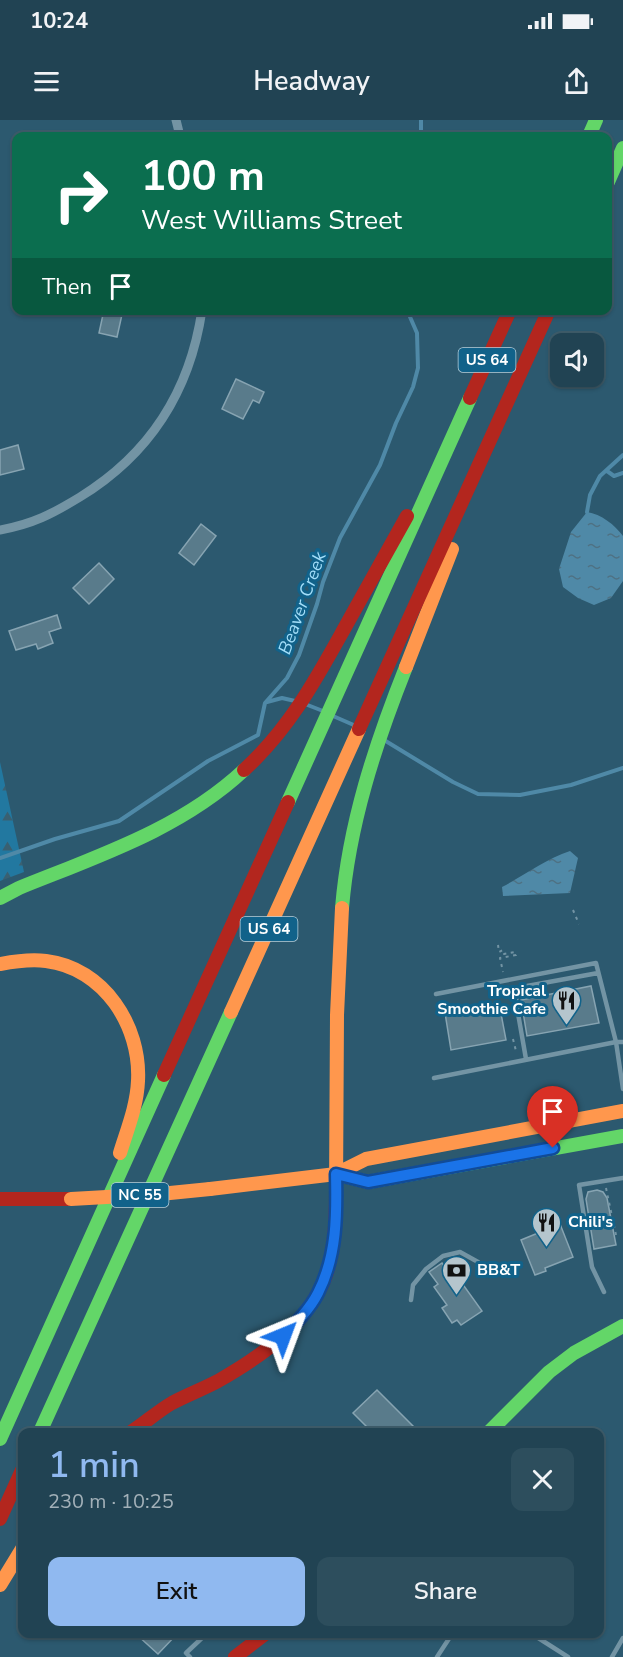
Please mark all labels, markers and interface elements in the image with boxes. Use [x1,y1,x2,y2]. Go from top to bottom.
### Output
text: 10:24 [30,6,88,36]
text: Headway [253,63,370,100]
icon: menu [30,65,63,98]
icon: share [560,65,593,98]
text: 100 m [141,148,265,205]
icon: right [42,156,120,234]
text: West Williams Street [141,202,402,239]
icon: arrive [104,270,137,303]
text: Then [42,272,92,302]
map controls [550,333,604,387]
button: sound [550,333,604,387]
road number: US 64 [458,348,516,372]
water label: Beaver Creek [272,547,332,658]
road number: US 64 [240,917,298,941]
place label: Tropical Smoothie Cafe [437,980,546,1020]
restaurant icon: Tropical Smoothie Cafe [551,984,583,1026]
pin [527,1086,578,1148]
icon: arrive [536,1095,569,1128]
road number: NC 55 [112,1183,168,1207]
restaurant icon: Chili's [531,1206,563,1248]
place label: Chili's [568,1211,613,1233]
bank icon: BB&T [440,1254,472,1296]
place label: BB&T [477,1259,520,1281]
position arrow [251,1304,315,1368]
text: 1 min [48,1441,140,1490]
button: close [511,1448,574,1511]
text: 230 m · 10:25 [48,1488,174,1515]
button: Exit [48,1557,305,1626]
button: Share [317,1557,574,1626]

